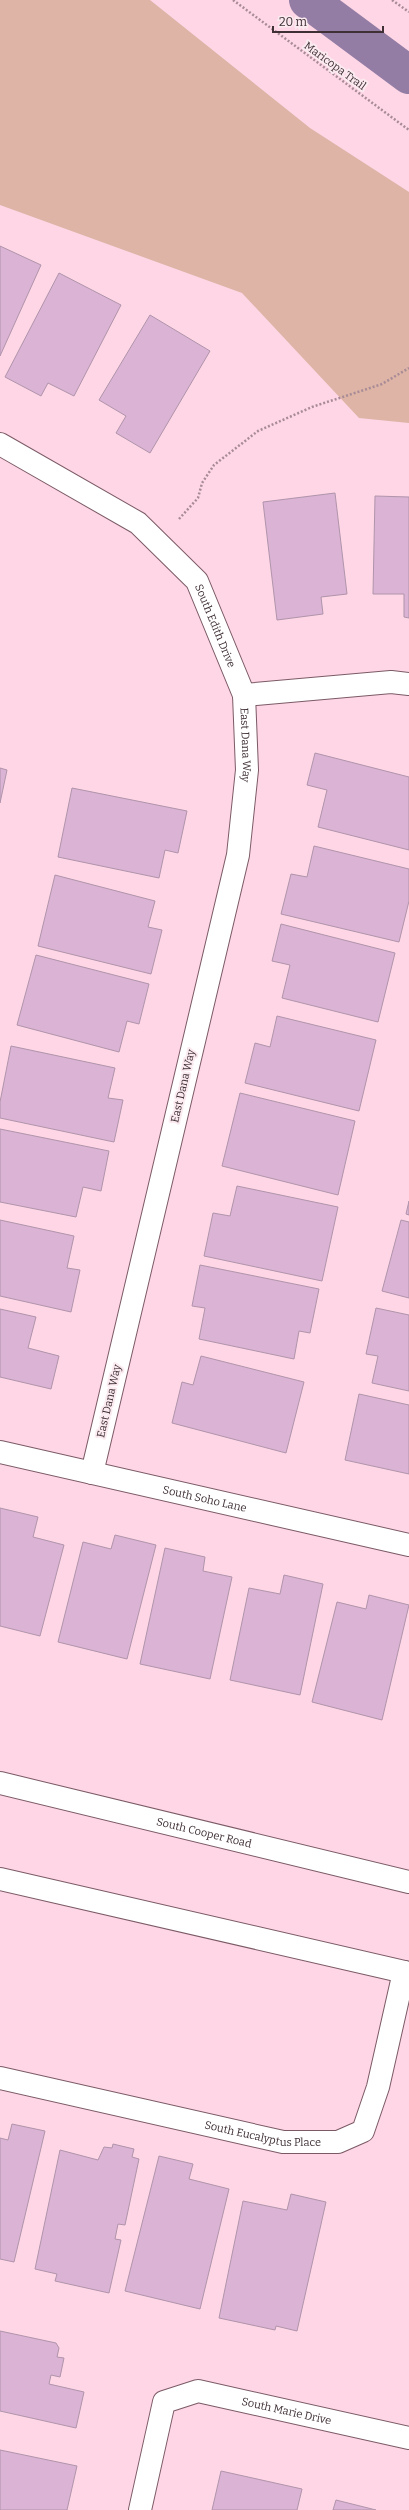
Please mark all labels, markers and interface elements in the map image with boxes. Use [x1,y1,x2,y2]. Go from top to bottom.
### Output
scale bar [273,8,383,34]
text: 20 m [279,15,308,29]
street label: Maricopa Trail [302,39,368,93]
street label: South Edith Drive [192,582,238,669]
street label: East Dana Way [238,707,254,783]
street label: East Dana Way [168,1048,198,1124]
street label: East Dana Way [94,1363,124,1439]
street label: South Soho Lane [162,1483,248,1514]
street label: South Cooper Road [155,1815,254,1850]
street label: South Eucalyptus Place [203,2118,321,2149]
street label: South Marie Drive [240,2394,333,2427]

